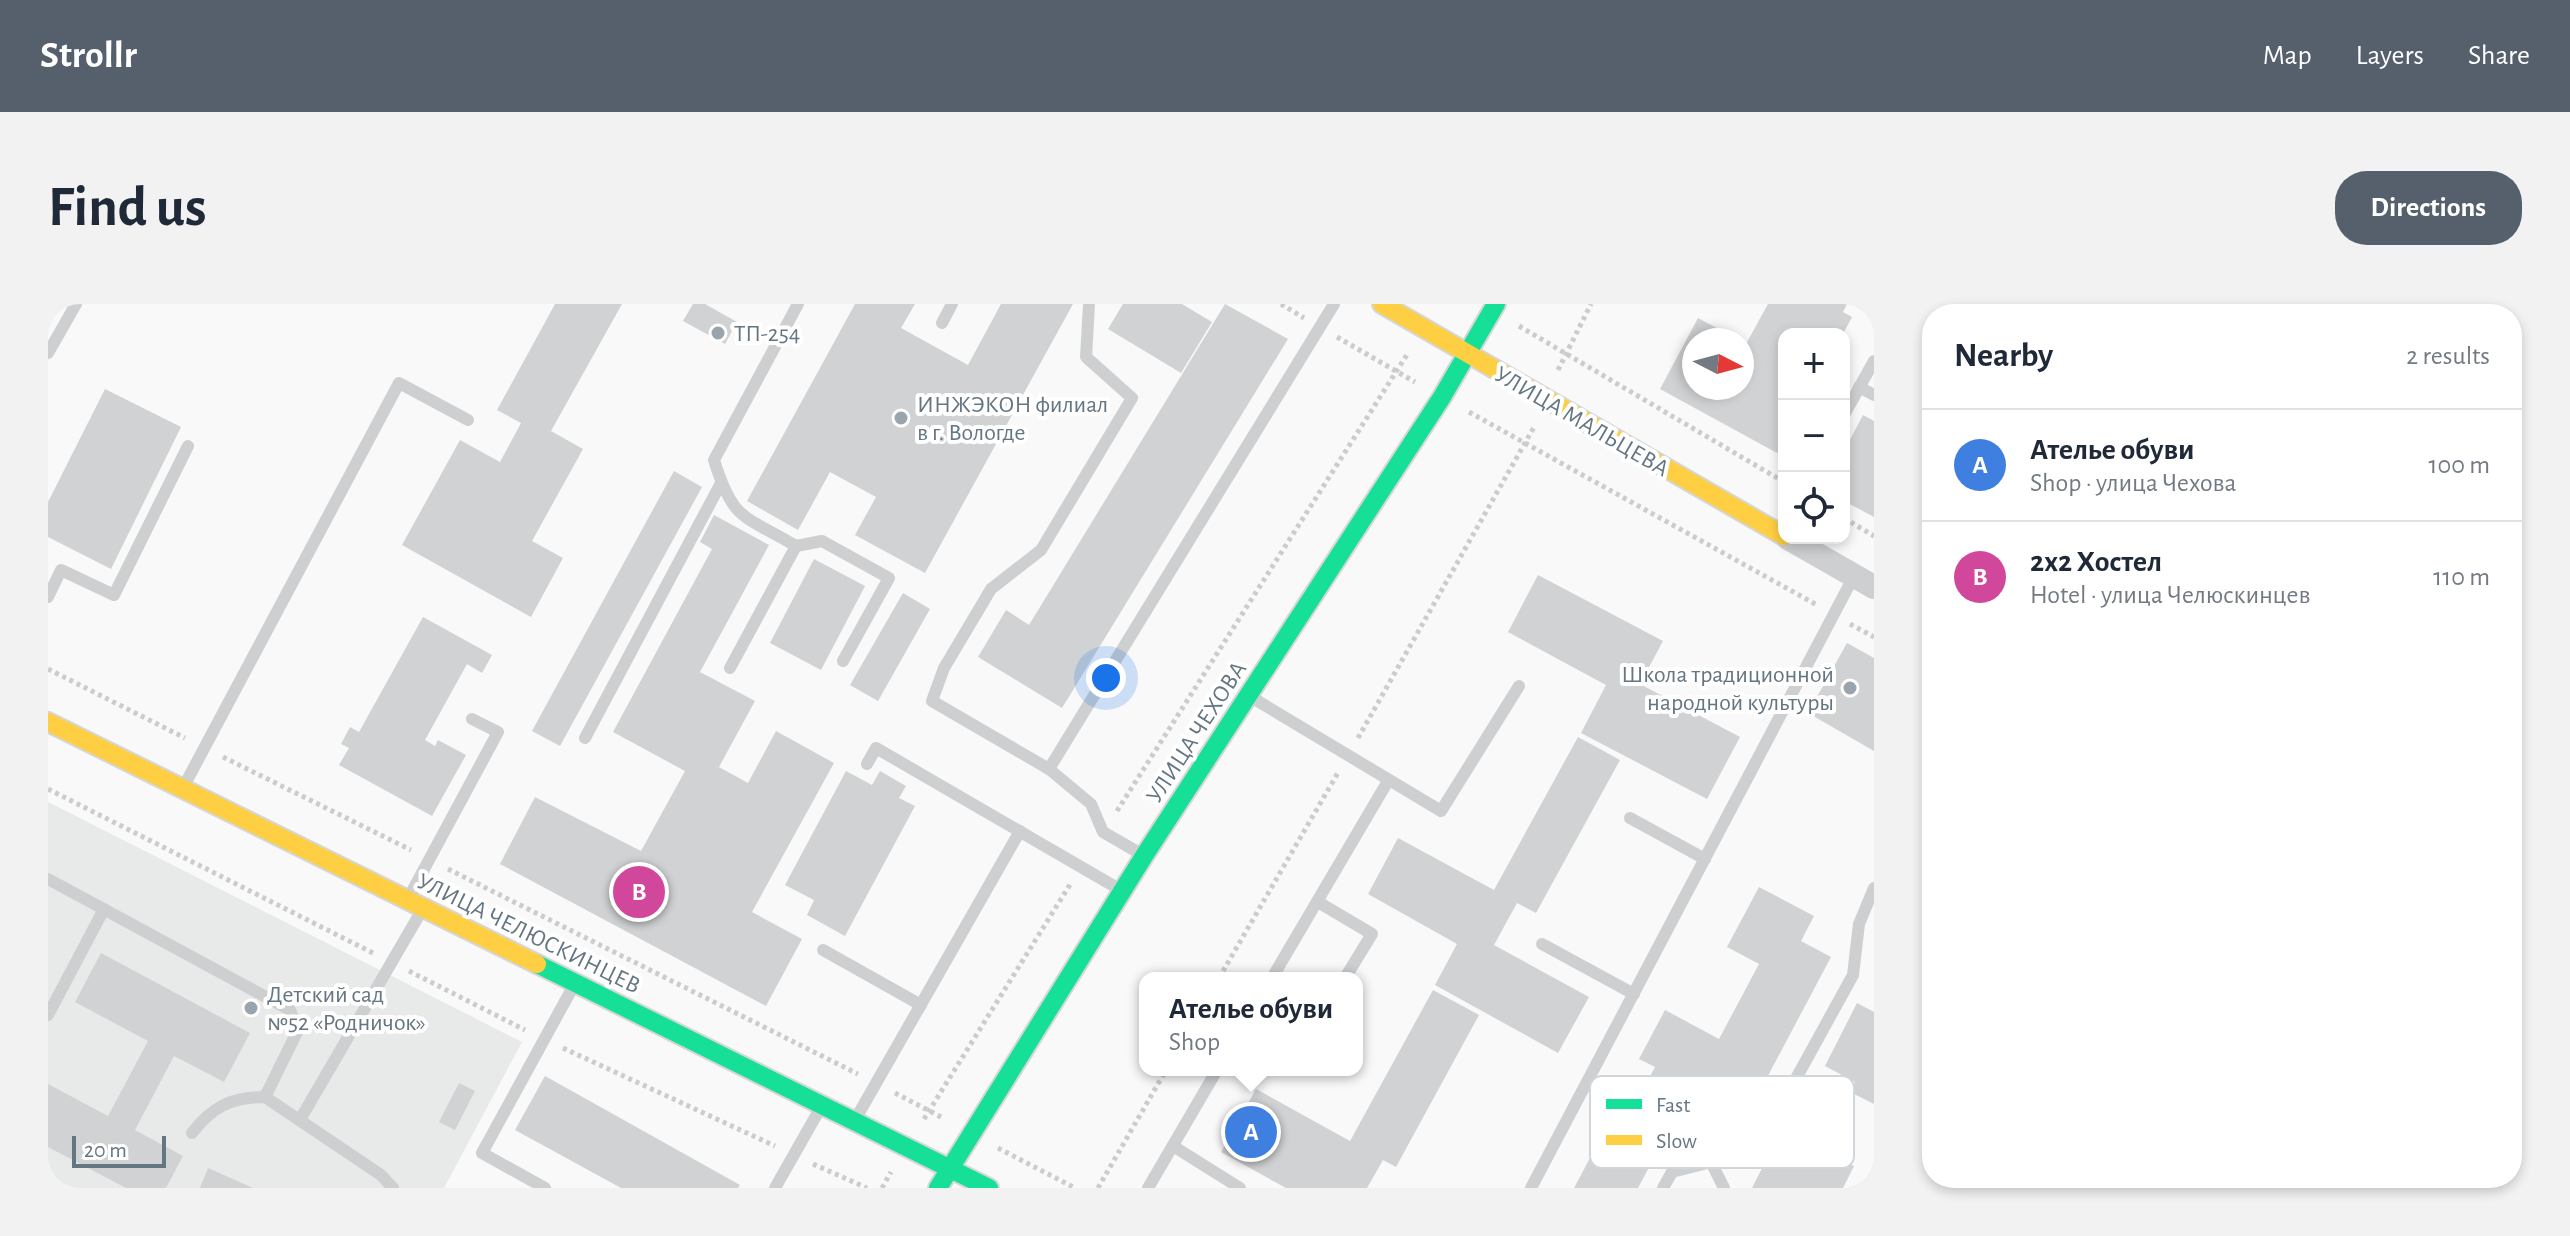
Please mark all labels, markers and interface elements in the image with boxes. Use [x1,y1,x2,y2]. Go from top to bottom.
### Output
text: Strollr [40,37,137,75]
text: Map [2263,42,2312,70]
text: Layers [2356,42,2424,70]
text: Share [2468,42,2530,70]
button: Directions [2335,171,2522,245]
text: Find us [48,180,206,236]
place label: ТП-254 [734,322,800,346]
marker: ТП-254 [709,324,727,342]
north arrow [1682,328,1754,400]
map controls [1778,328,1850,544]
button: + [1778,328,1850,400]
text: Nearby [1954,339,2053,373]
text: 2 results [2406,343,2490,369]
street label: УЛИЦА МАЛЬЦЕВА [1490,362,1673,481]
place label: ИНЖЭКОН филиал в г. Вологде [917,393,1108,445]
button: − [1778,400,1850,472]
marker: ИНЖЭКОН филиал в г. Вологде [892,409,910,427]
text: Ателье обуви [2030,435,2194,465]
text: A [1972,452,1988,478]
text: 100 m [2429,452,2490,478]
text: Shop · улица Чехова [2030,470,2236,496]
button: locate [1778,472,1850,544]
text: 2x2 Хостел [2030,547,2162,577]
text: B [1972,564,1988,590]
text: 110 m [2433,564,2490,590]
text: Hotel · улица Челюскинцев [2030,582,2311,608]
your location [1086,658,1126,698]
street label: УЛИЦА ЧЕХОВА [1142,658,1251,807]
place label: Школа традиционной народной культуры [1621,663,1834,715]
marker: Школа традиционной народной культуры [1841,679,1859,697]
pin: B [613,862,665,922]
street label: УЛИЦА ЧЕЛЮСКИНЦЕВ [413,869,644,998]
popup [1139,972,1363,1076]
place label: Детский сад №52 «Родничок» [267,983,426,1035]
text: Ателье обуви [1169,994,1333,1024]
marker: Детский сад №52 «Родничок» [242,999,260,1017]
text: Shop [1169,1029,1220,1055]
legend [1590,1076,1854,1168]
text: Fast [1656,1094,1690,1116]
pin: A [1225,1102,1277,1162]
text: Slow [1656,1130,1697,1152]
scale bar [72,1132,166,1168]
text: 20 m [84,1139,127,1161]

